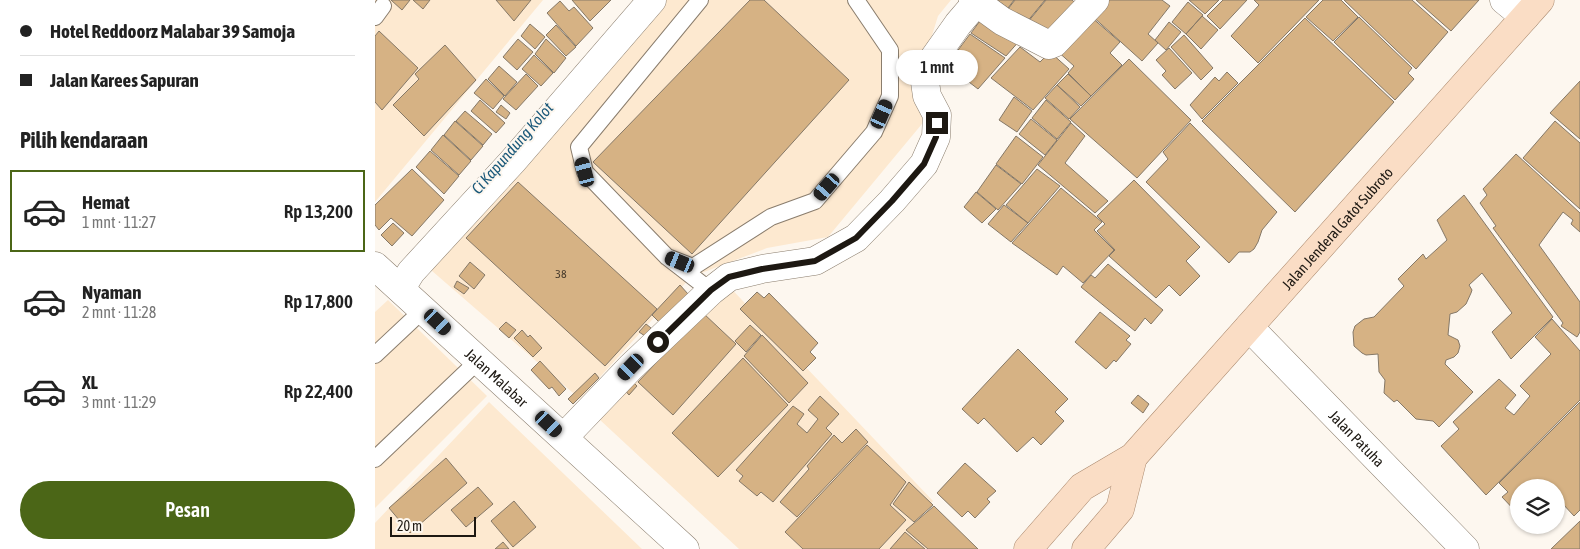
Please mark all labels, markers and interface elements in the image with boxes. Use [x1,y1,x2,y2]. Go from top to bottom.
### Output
text: Hotel Reddoorz Malabar 39 Samoja [50,20,295,42]
callout: 1 mnt [896,51,978,86]
text: 1 mnt [920,58,954,76]
text: Jalan Karees Sapuran [50,69,199,91]
car [869,97,894,131]
water label: Ci Kapundung Kolot [467,98,558,198]
route end [926,112,948,134]
text: Pilih kendaraan [20,127,148,153]
car [573,156,596,188]
street label: Jalan Jenderal Gatot Subroto [1278,163,1396,293]
car [811,171,842,203]
icon: car [22,189,67,234]
text: Hemat [82,191,130,213]
text: Rp 13,200 [284,200,353,222]
text: 1 mnt · 11:27 [82,213,156,231]
car [663,249,696,275]
house number: 38 [555,267,567,281]
icon: car [22,279,67,324]
text: Nyaman [82,281,141,303]
text: Rp 17,800 [284,290,353,312]
text: 2 mnt · 11:28 [82,303,156,321]
car [421,306,454,338]
route start [647,331,669,353]
street label: Jalan Malabar [462,344,532,410]
car [615,351,646,383]
icon: car [22,369,67,414]
text: XL [82,371,98,393]
text: Rp 22,400 [284,380,353,402]
text: 3 mnt · 11:29 [82,393,156,411]
street label: Jalan Patuha [1326,406,1388,470]
car [532,408,565,440]
map controls [1510,479,1565,534]
button: layers [1510,479,1565,534]
button: Pesan [20,481,355,539]
scale bar [390,514,476,537]
text: 20 m [397,518,422,534]

